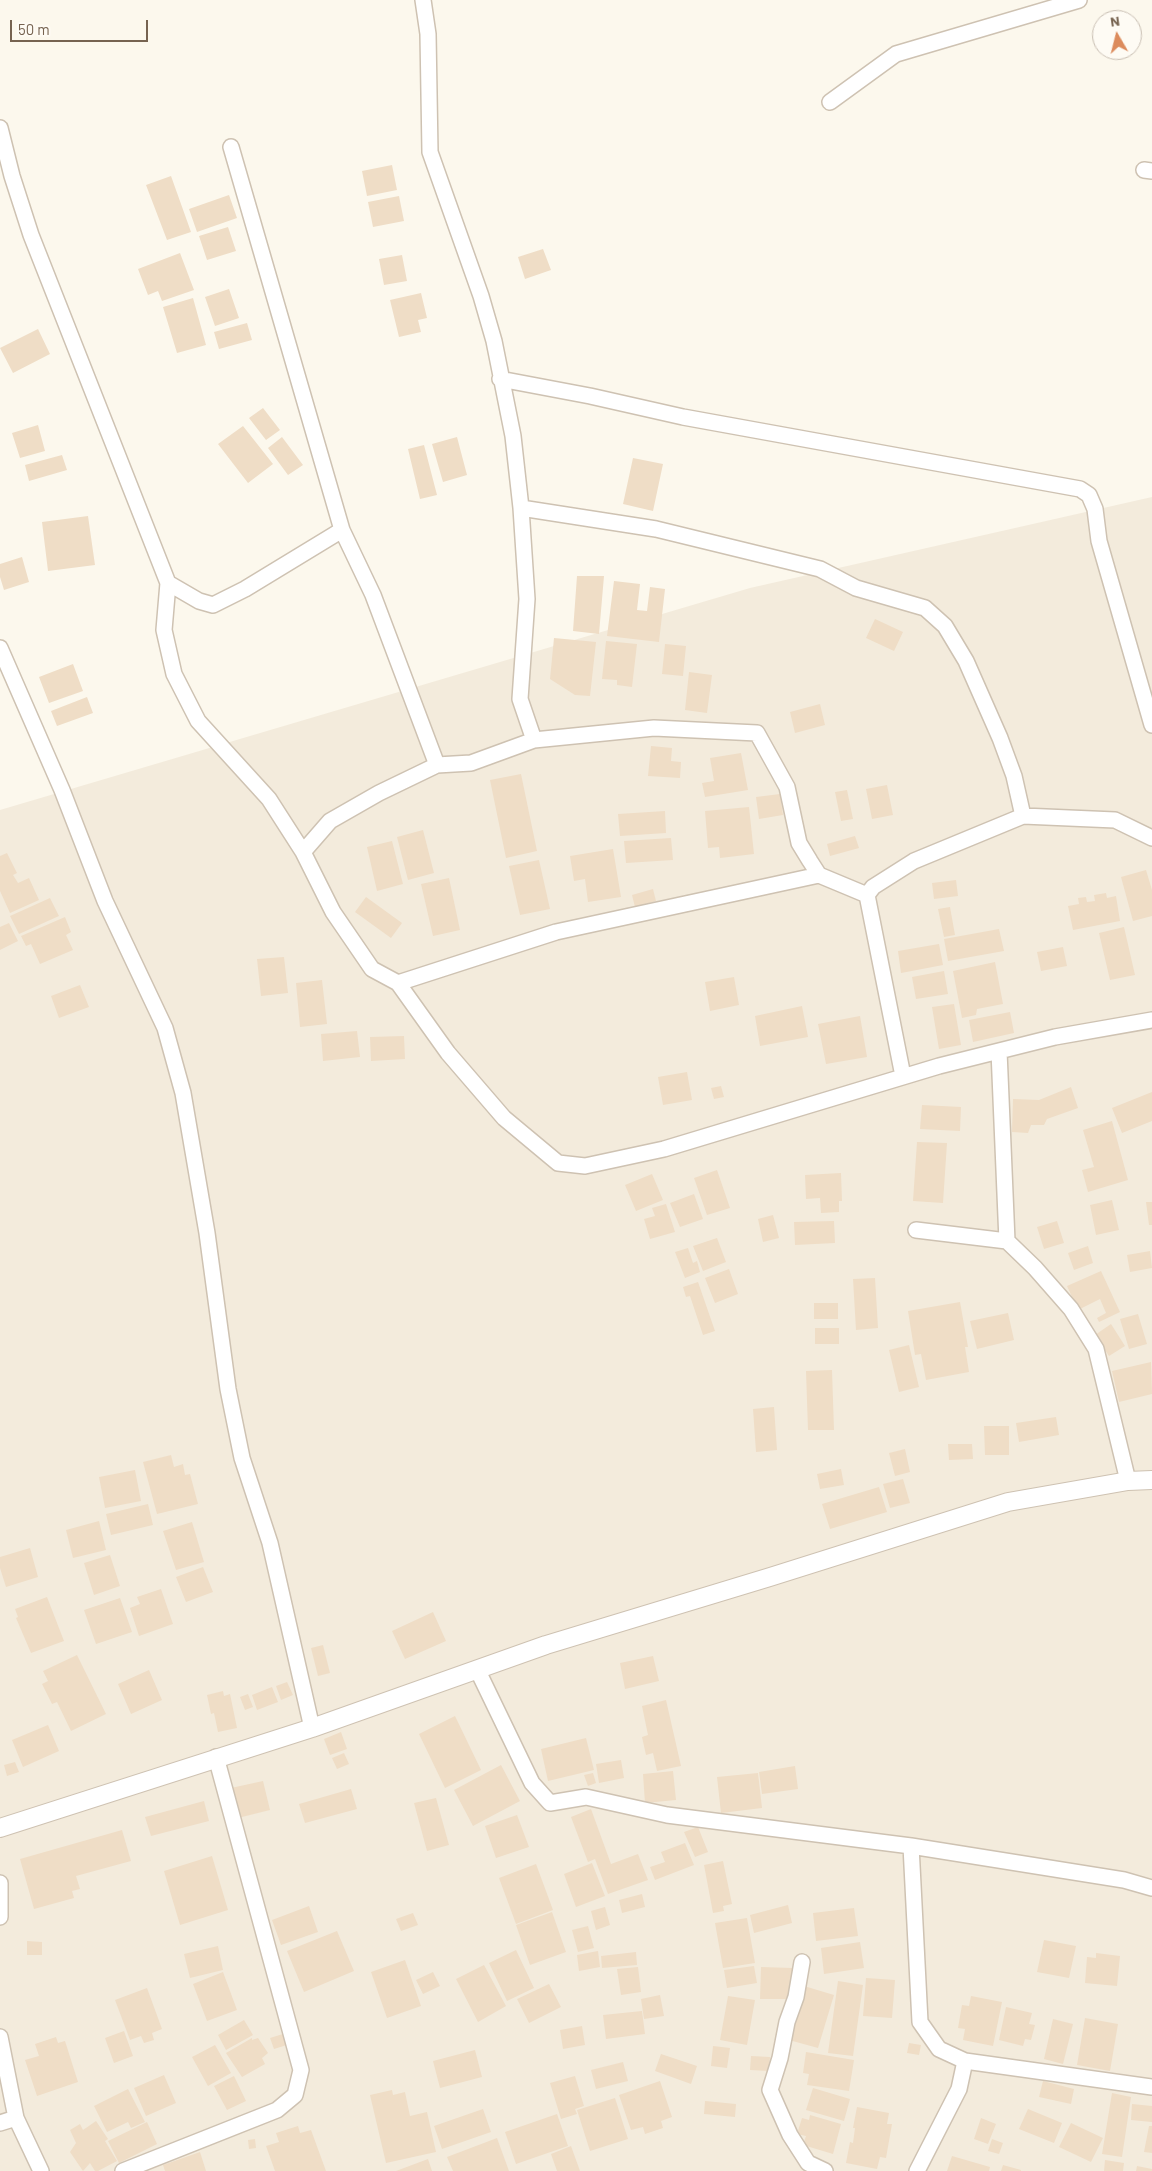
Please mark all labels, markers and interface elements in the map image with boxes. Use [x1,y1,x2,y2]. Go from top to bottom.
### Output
scale bar [12,10,150,42]
north arrow [1092,10,1142,60]
text: N [1109,12,1121,30]
text: 50 m [18,20,50,38]

